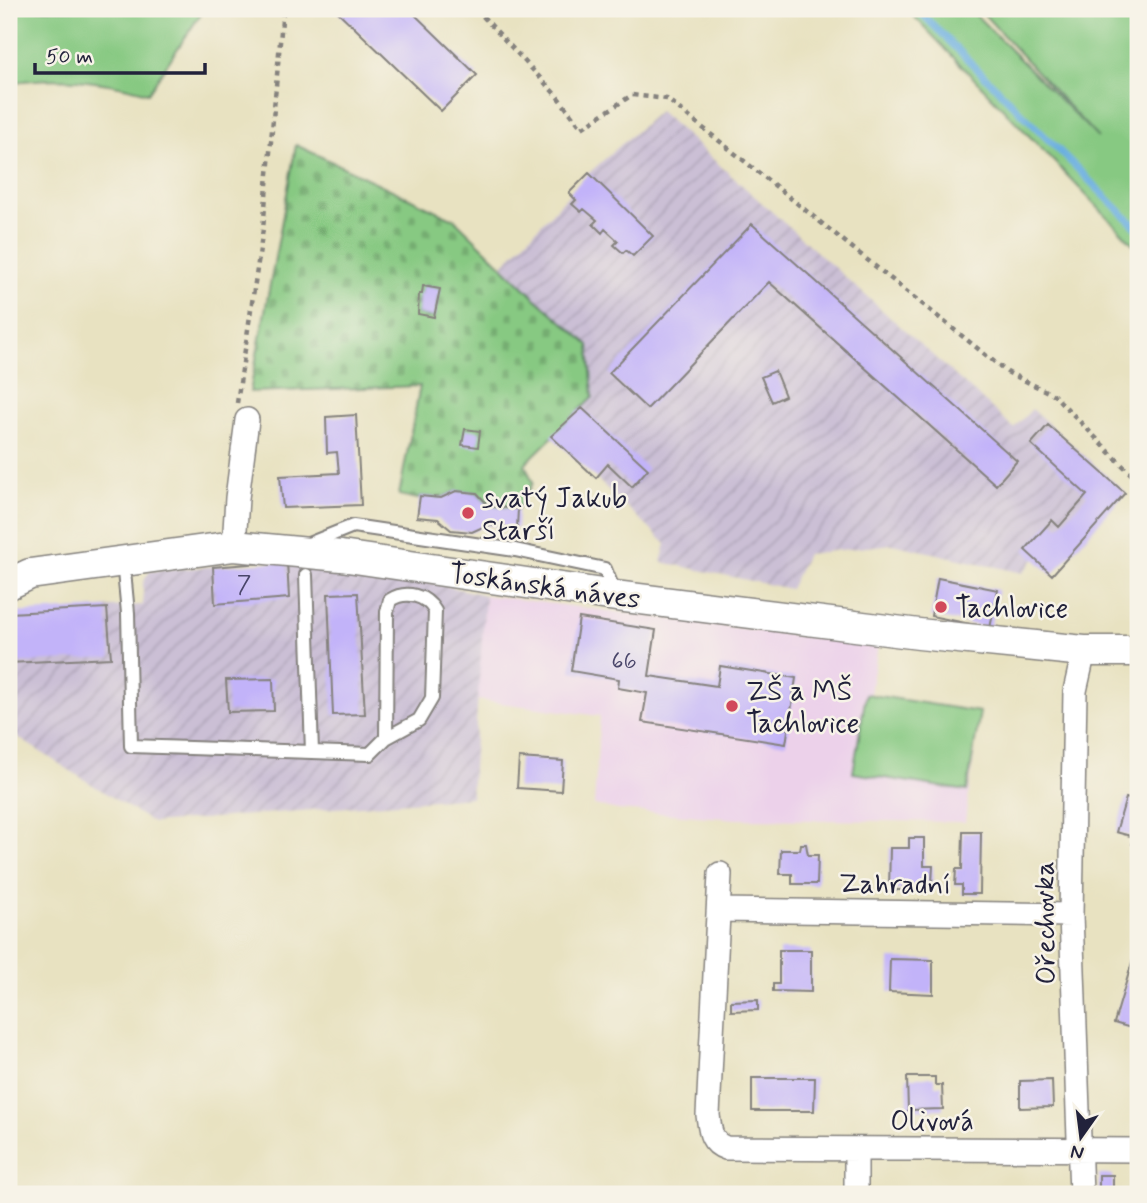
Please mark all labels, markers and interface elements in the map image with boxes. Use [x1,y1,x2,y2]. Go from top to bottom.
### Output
scale bar [35,32,205,76]
text: 50 m [46,43,93,71]
place label: svatý Jakub Starší [482,481,627,550]
marker: svatý Jakub Starší [460,505,476,521]
street label: Toskánská náves [447,556,643,619]
house number: 7 [237,570,251,601]
place label: Tachlovice [955,591,1068,628]
marker: Tachlovice [933,599,949,615]
house number: 66 [611,646,637,677]
place label: ZŠ a MŠ Tachlovice [746,674,859,743]
marker: ZŠ a MŠ Tachlovice [724,698,740,714]
street label: Ořechovka [1027,861,1066,985]
street label: Zahradní [838,866,951,905]
north arrow [1046,1102,1116,1172]
street label: Olivová [890,1104,974,1141]
text: N [1068,1138,1086,1166]

